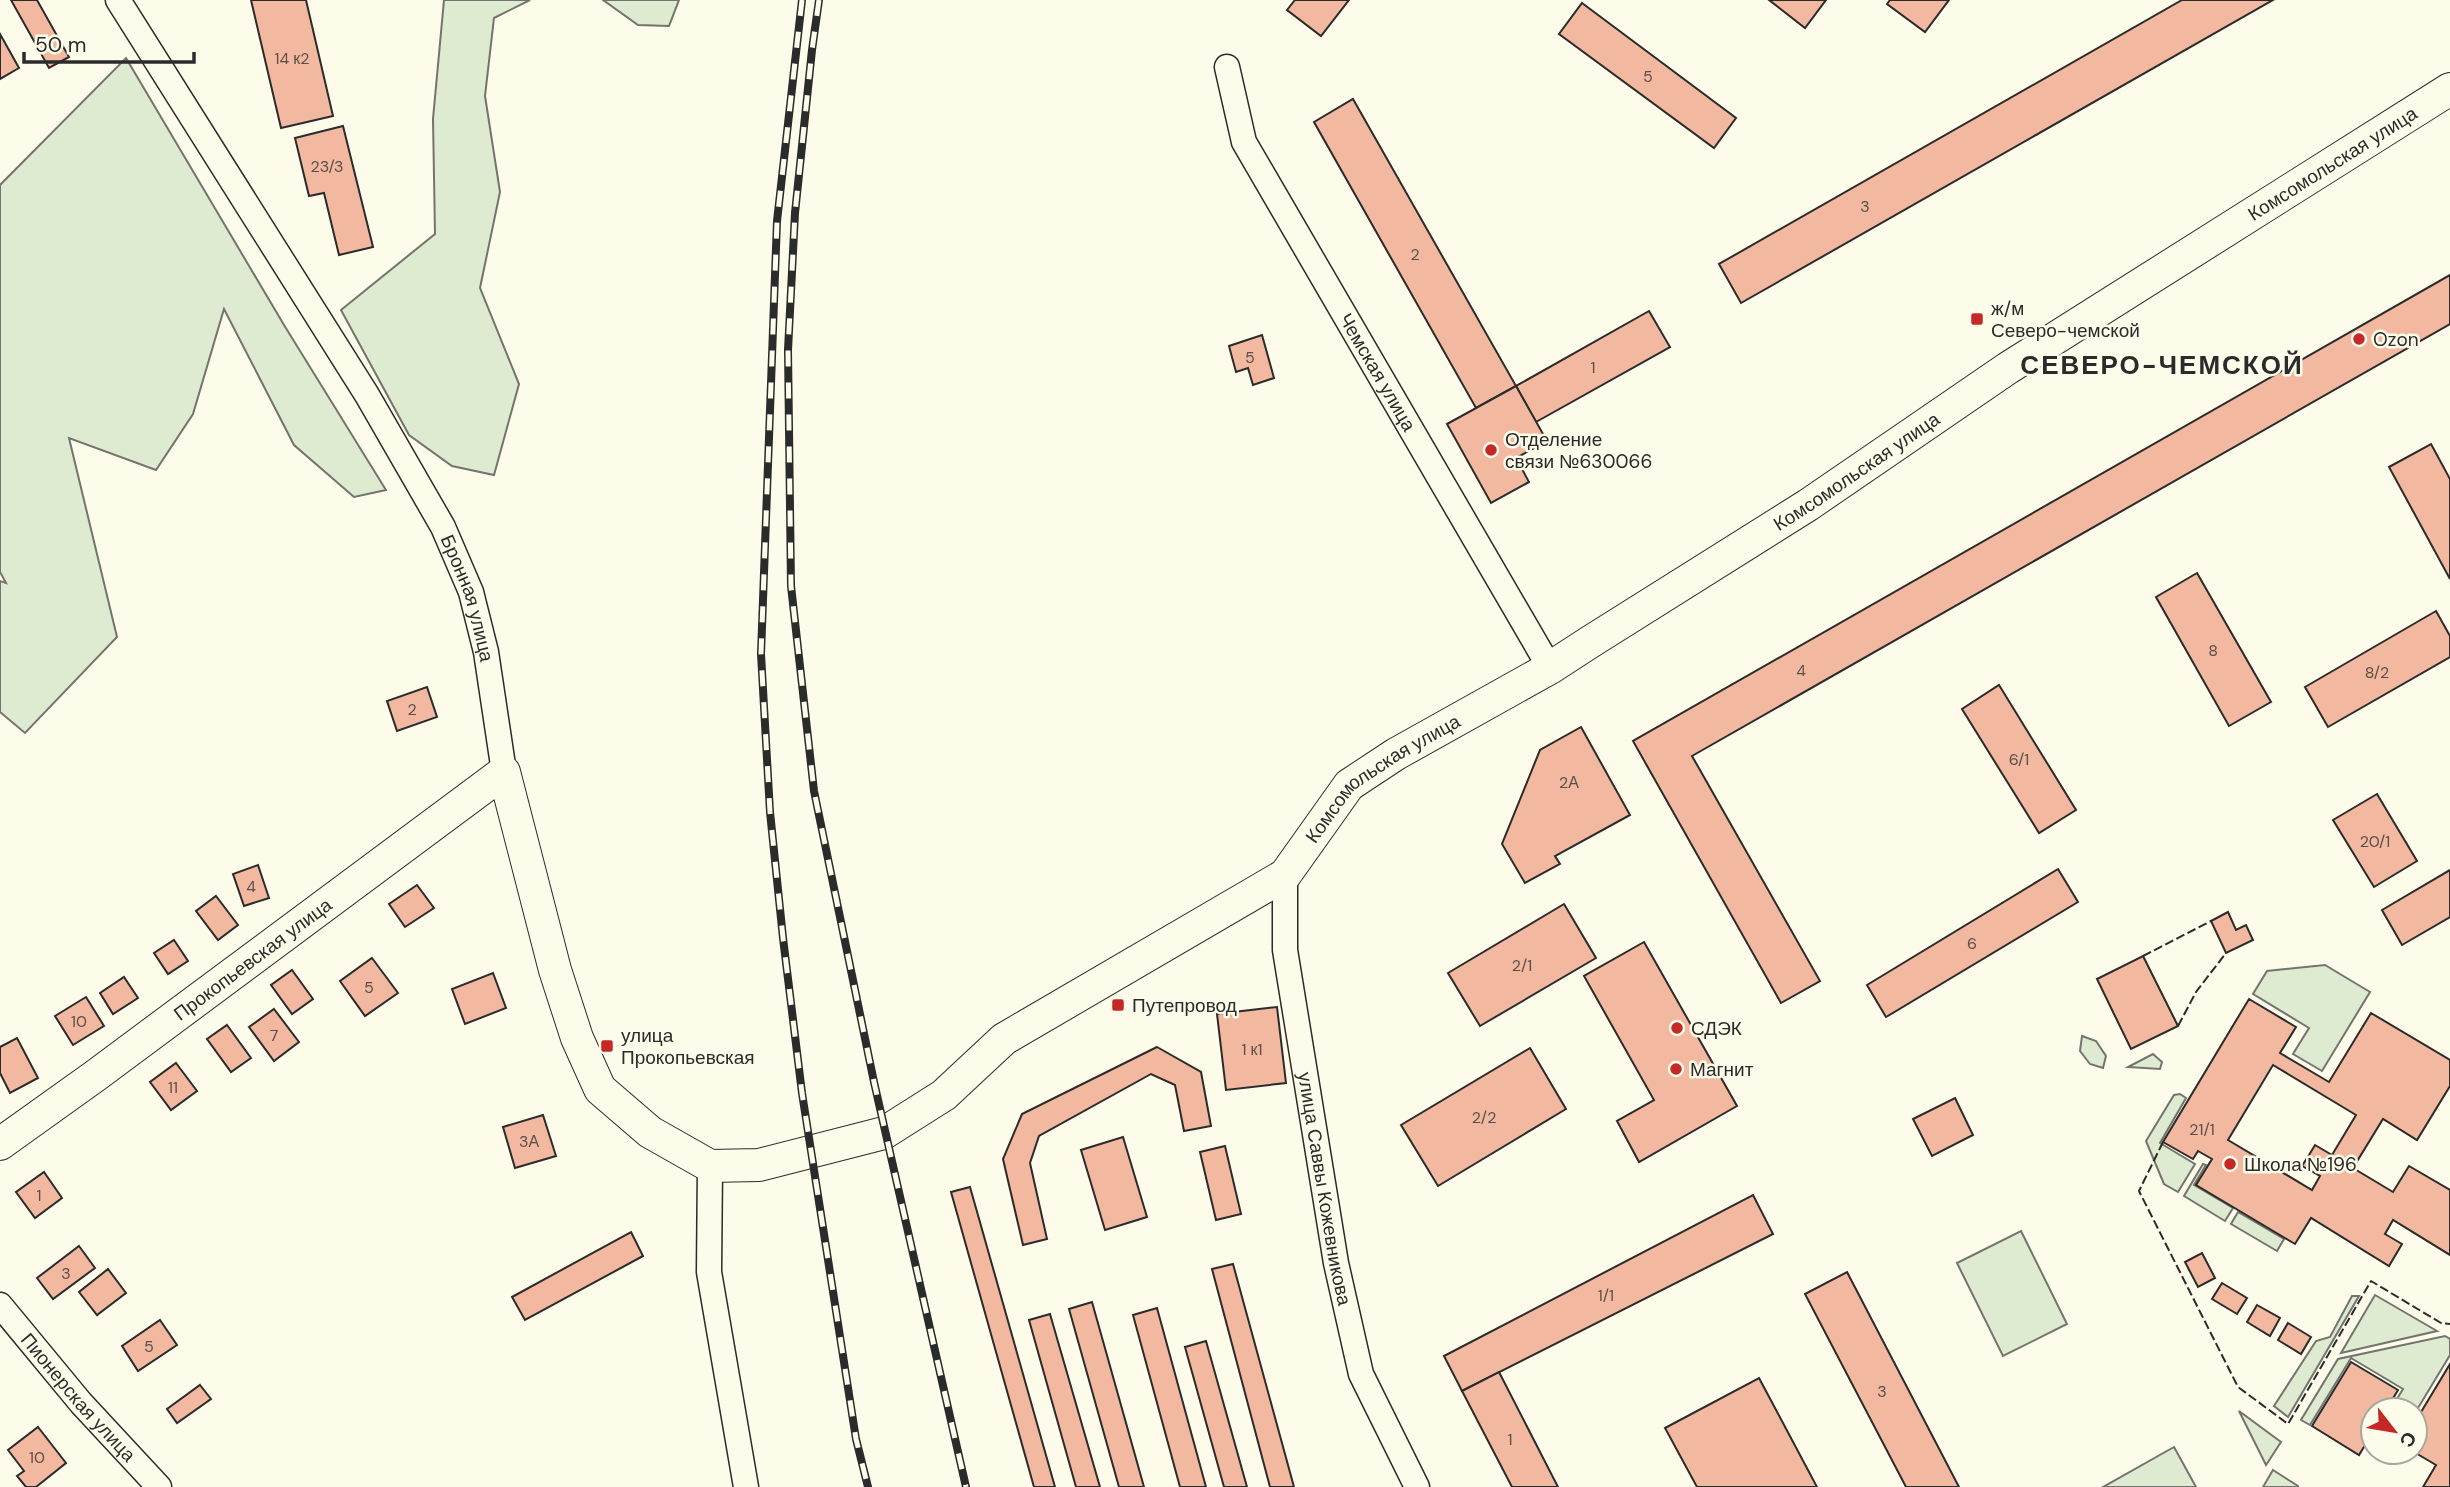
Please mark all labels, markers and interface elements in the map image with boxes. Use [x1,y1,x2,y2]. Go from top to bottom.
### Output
scale bar [24,21,194,65]
text: 50 m [35,31,86,59]
house number: 14 к2 [274,48,310,69]
house number: 5 [1643,66,1653,87]
street label: Комсомольская улица [2243,101,2422,226]
house number: 23/3 [310,156,344,177]
house number: 3 [1860,196,1870,217]
house number: 2 [1410,244,1420,265]
place label: ж/м Северо-чемской [1991,296,2140,343]
street label: Чемская улица [1333,309,1422,436]
marker: ж/м Северо-чемской [1969,311,1985,327]
place label: Ozon [2373,327,2419,352]
marker: Ozon [2351,331,2367,347]
house number: 5 [1245,347,1255,368]
district label: СЕВЕРО-ЧЕМСКОЙ [2020,348,2304,382]
house number: 1 [1591,357,1596,378]
street label: Комсомольская улица [1769,406,1945,537]
place label: Отделение связи №630066 [1505,427,1652,474]
marker: Отделение связи №630066 [1483,442,1499,458]
street label: Бронная улица [435,531,499,664]
house number: 8 [2208,640,2218,661]
house number: 4 [1796,660,1806,681]
house number: 8/2 [2365,662,2389,683]
house number: 2 [407,699,417,720]
street label: Комсомольская улица [1300,709,1465,848]
house number: 6/1 [2009,749,2029,770]
house number: 2А [1559,772,1579,793]
house number: 20/1 [2360,831,2390,852]
house number: 4 [246,876,256,897]
street label: Прокопьевская улица [169,892,337,1026]
house number: 6 [1967,933,1977,954]
house number: 2/1 [1512,955,1532,976]
house number: 5 [364,977,374,998]
place label: Путепровод [1132,993,1237,1018]
marker: Путепровод [1110,997,1126,1013]
house number: 10 [71,1011,87,1032]
place label: СДЭК [1691,1016,1742,1041]
marker: СДЭК [1669,1020,1685,1036]
place label: улица Прокопьевская [621,1023,755,1070]
house number: 7 [270,1025,278,1046]
marker: улица Прокопьевская [599,1038,615,1054]
house number: 1 к1 [1241,1039,1263,1060]
place label: Магнит [1690,1057,1754,1082]
marker: Магнит [1668,1061,1684,1077]
street label: улица Саввы Кожевникова [1292,1070,1357,1308]
house number: 11 [168,1077,178,1098]
house number: 2/2 [1472,1107,1496,1128]
house number: 21/1 [2189,1119,2215,1140]
house number: 3А [519,1131,539,1152]
place label: Школа №196 [2244,1152,2357,1177]
marker: Школа №196 [2222,1156,2238,1172]
house number: 1 [37,1185,42,1206]
house number: 3 [61,1263,71,1284]
house number: 1/1 [1598,1285,1614,1306]
street label: Пионерская улица [15,1328,141,1467]
house number: 5 [144,1336,154,1357]
house number: 3 [1877,1381,1887,1402]
north arrow [2359,1396,2429,1466]
text: С [2394,1427,2422,1452]
house number: 1 [1508,1429,1513,1450]
house number: 10 [29,1447,45,1468]

